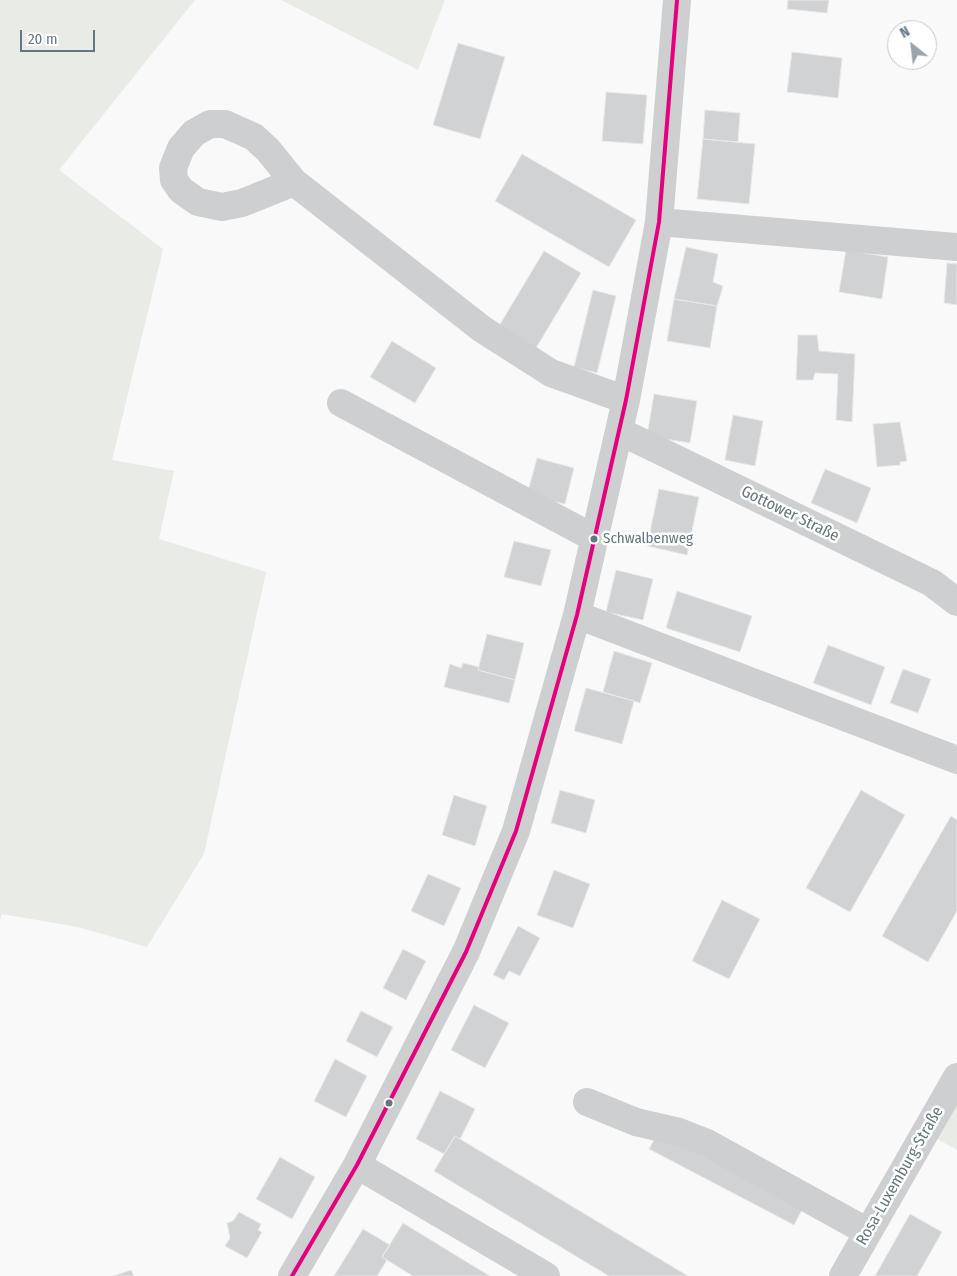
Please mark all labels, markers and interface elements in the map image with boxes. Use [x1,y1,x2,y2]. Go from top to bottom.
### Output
scale bar [22,20,98,52]
north arrow [887,20,937,70]
text: N [897,23,913,42]
text: 20 m [28,30,58,48]
street label: Gottower Straße [738,482,842,546]
place label: Schwalbenweg [603,530,693,548]
marker: Schwalbenweg [589,534,599,544]
unlabelled marker [384,1098,394,1108]
street label: Rosa-Luxemburg-Straße [852,1103,948,1249]

